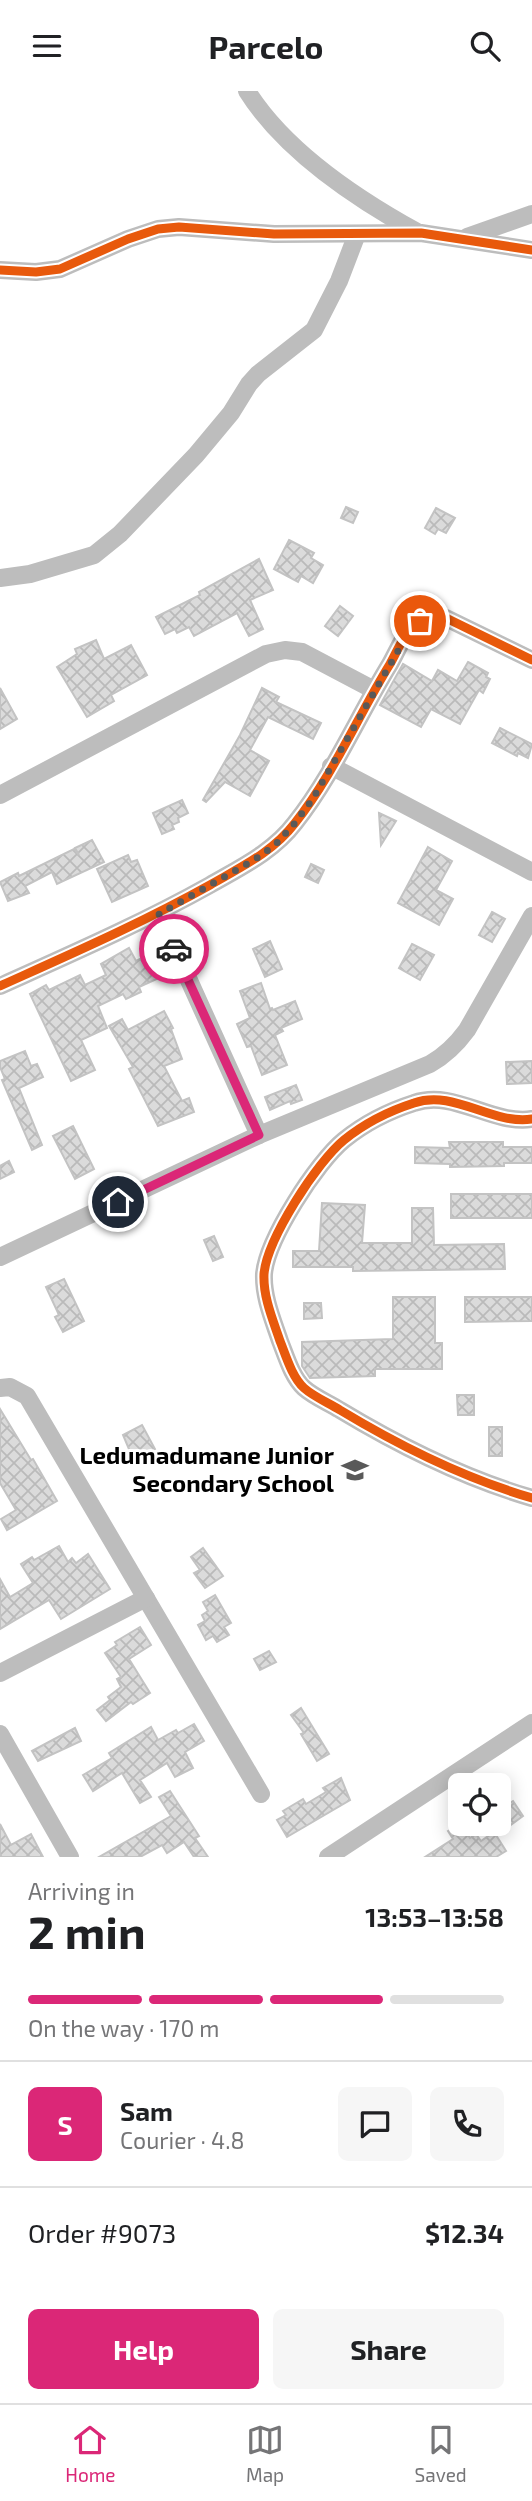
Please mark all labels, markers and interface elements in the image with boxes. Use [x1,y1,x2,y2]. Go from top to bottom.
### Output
icon: menu [28,27,66,65]
text: Parcelo [209,27,323,65]
icon: search [466,27,504,65]
pin [390,591,450,651]
icon: bag [401,602,439,640]
courier [139,914,209,984]
icon: car [155,930,193,968]
pin [88,1172,148,1232]
icon: home [99,1183,137,1221]
place label: Ledumadumane Junior Secondary School [80,1440,335,1497]
school or university icon: Ledumadumane Junior Secondary School [340,1455,370,1485]
map controls [448,1773,511,1836]
button: locate [448,1773,511,1836]
text: Arriving in [28,1877,135,1905]
text: 13:53–13:58 [365,1901,504,1932]
text: 2 min [28,1903,146,1958]
text: On the way · 170 m [28,2014,220,2042]
button: chat [338,2087,412,2161]
button: phone [430,2087,504,2161]
text: Sam [120,2095,173,2126]
text: S [57,2109,73,2140]
text: Courier · 4.8 [120,2126,244,2154]
text: Order #9073 [28,2217,176,2248]
text: $12.34 [425,2217,504,2248]
button: Help [28,2309,259,2389]
button: Share [273,2309,504,2389]
tab: Home [65,2421,116,2486]
tab: Map [246,2421,284,2486]
tab: Saved [415,2421,467,2486]

